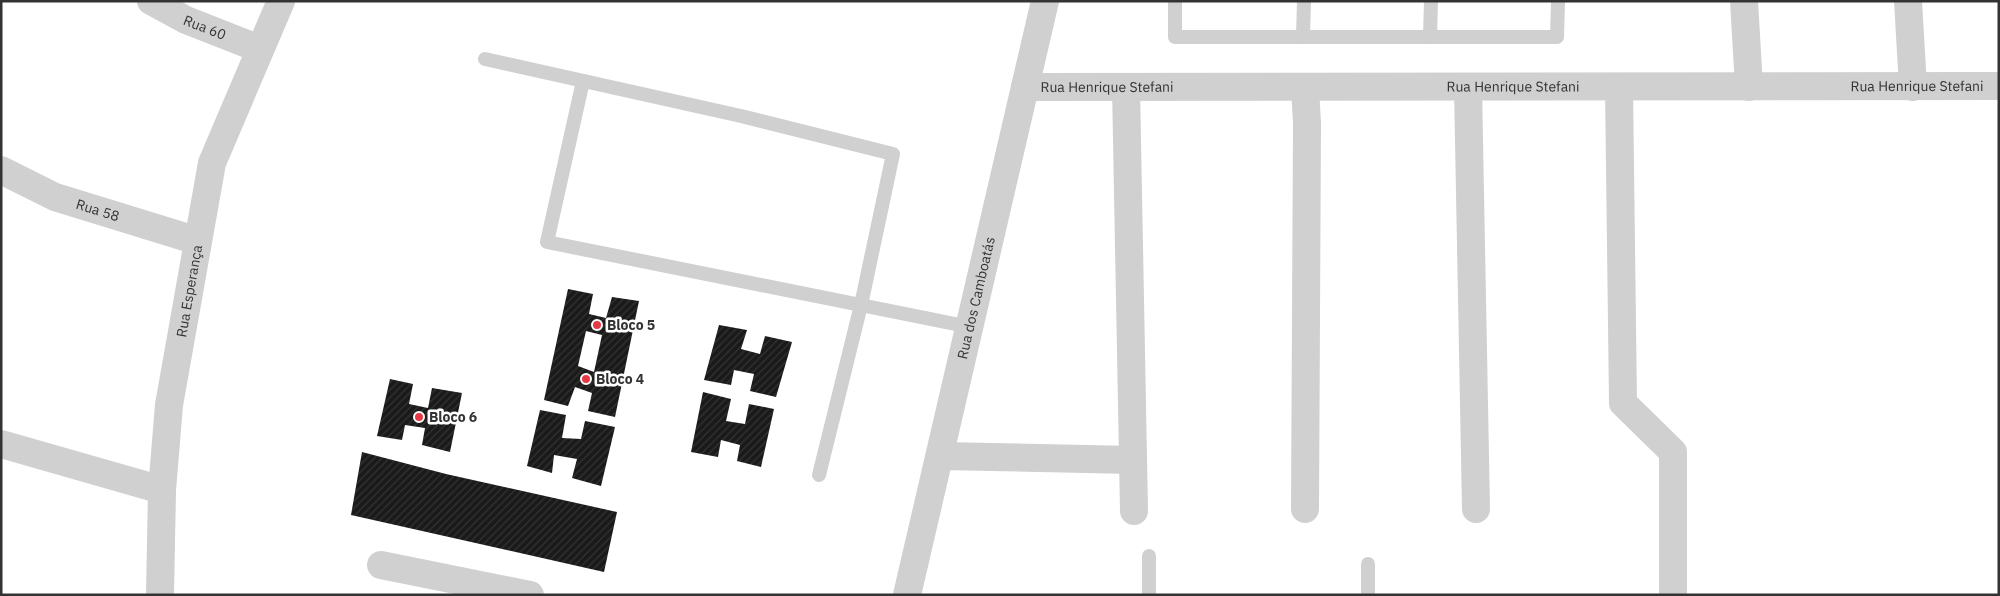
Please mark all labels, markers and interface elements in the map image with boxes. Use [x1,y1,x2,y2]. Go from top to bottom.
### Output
street label: Rua 60 [181,11,229,44]
street label: Rua Henrique Stefani [1446,77,1580,96]
street label: Rua Henrique Stefani [1850,77,1984,95]
street label: Rua Henrique Stefani [1040,78,1174,96]
street label: Rua 58 [74,195,122,225]
street label: Rua dos Camboatás [953,235,999,361]
street label: Rua Esperança [172,243,206,339]
place label: Bloco 5 [607,316,655,334]
marker: Bloco 5 [591,319,603,331]
place label: Bloco 4 [596,370,644,388]
marker: Bloco 4 [580,373,592,385]
place label: Bloco 6 [429,408,477,426]
marker: Bloco 6 [413,411,425,423]

